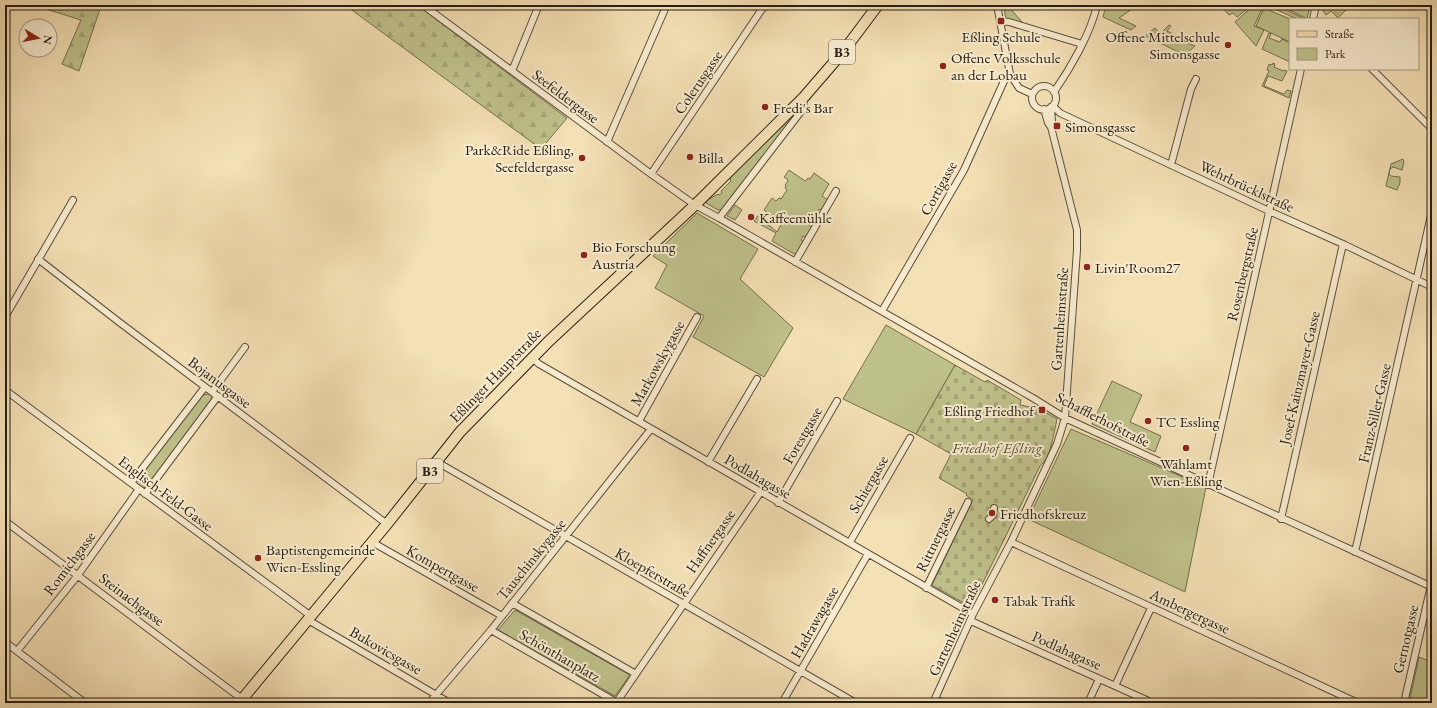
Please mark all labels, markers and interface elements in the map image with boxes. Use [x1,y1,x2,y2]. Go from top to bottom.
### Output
marker: Eßling Schule [996,16,1006,26]
north arrow [18,18,58,58]
legend [1289,18,1419,70]
text: Straße [1325,26,1354,42]
place label: Eßling Schule [962,27,1041,46]
place label: Offene Mittelschule Simonsgasse [1106,27,1220,63]
text: N [40,34,56,45]
road number: B3 [829,40,855,64]
marker: Offene Mittelschule Simonsgasse [1223,40,1233,50]
street label: Colerusgasse [670,46,726,118]
text: Park [1325,46,1346,62]
place label: Offene Volksschule an der Lobau [951,48,1061,84]
marker: Offene Volksschule an der Lobau [938,61,948,71]
street label: Seefeldergasse [529,65,603,127]
place label: Fredi's Bar [773,98,833,117]
marker: Fredi's Bar [760,102,770,112]
place label: Simonsgasse [1065,117,1136,136]
marker: Simonsgasse [1052,121,1062,131]
place label: Park&Ride Eßling, Seefeldergasse [465,140,574,176]
place label: Billa [698,148,724,167]
marker: Billa [685,152,695,162]
marker: Park&Ride Eßling, Seefeldergasse [577,153,587,163]
street label: Wehrbrücklstraße [1197,156,1297,216]
street label: Cortigasse [915,157,961,219]
place label: Kaffeemühle [759,208,832,227]
marker: Kaffeemühle [746,212,756,222]
street label: Rosenbergstraße [1222,225,1262,323]
place label: Bio Forschung Austria [591,237,676,273]
marker: Bio Forschung Austria [579,250,589,260]
place label: Livin'Room27 [1095,258,1181,277]
marker: Livin'Room27 [1082,262,1092,272]
street label: Gartenheimstraße [1046,267,1072,371]
street label: Josef-Kainzmayer-Gasse [1274,309,1324,449]
street label: Markowskygasse [626,317,688,409]
street label: Eßlinger Hauptstraße [445,324,545,426]
street label: Bojanusgasse [185,352,256,412]
street label: Franz-Siller-Gasse [1353,361,1395,465]
street label: Schafflerhofstraße [1053,387,1153,451]
place label: Eßling Friedhof [944,401,1036,420]
street label: Forestgasse [778,403,826,467]
marker: Eßling Friedhof [1037,405,1047,415]
place label: TC Essling [1156,412,1220,431]
marker: TC Essling [1143,416,1153,426]
park label: Friedhof Eßling [951,438,1043,457]
marker: Wählamt Wien-Eßling [1181,443,1191,453]
street label: Podlahagasse [721,449,795,503]
street label: Englisch-Feld-Gasse [115,451,217,535]
street label: Schiergasse [844,452,892,516]
place label: Wählamt Wien-Eßling [1150,454,1223,490]
road number: B3 [417,459,443,483]
street label: Rittnergasse [911,503,959,575]
place label: Friedhofskreuz [1000,504,1086,523]
street label: Haffnergasse [681,505,739,577]
marker: Friedhofskreuz [987,508,997,518]
street label: Tauschinskygasse [492,514,570,604]
street label: Romichgasse [39,527,99,599]
place label: Baptistengemeinde Wien-Essling [266,540,375,576]
street label: Kompertgasse [403,540,483,596]
street label: Kloepferstraße [612,543,694,601]
marker: Baptistengemeinde Wien-Essling [253,553,263,563]
street label: Steinachgasse [96,568,169,630]
street label: Gartenheimstraße [924,577,984,679]
street label: Hadrawagasse [786,582,842,662]
street label: Ambergergasse [1146,584,1233,638]
place label: Tabak Trafik [1003,591,1076,610]
marker: Tabak Trafik [990,595,1000,605]
street label: Gernotgasse [1388,603,1422,675]
street label: Bukovicsgasse [347,622,426,678]
street label: Schönthanplatz [516,624,604,686]
street label: Podlahagasse [1029,626,1105,674]

